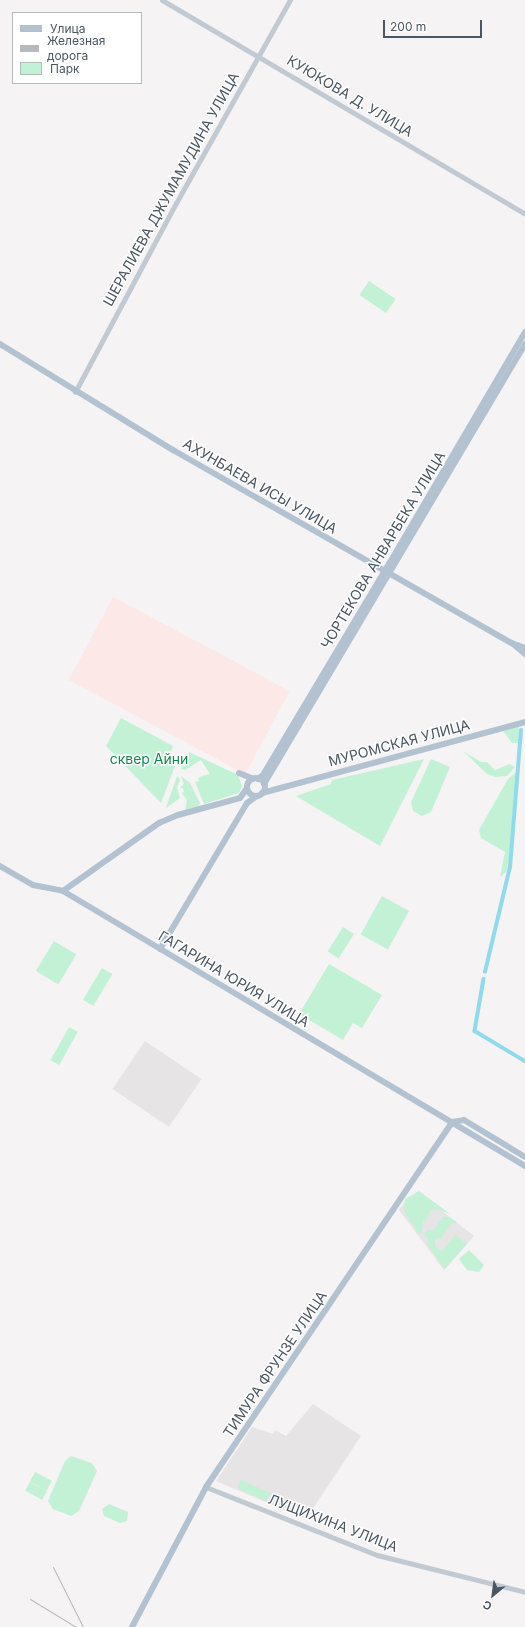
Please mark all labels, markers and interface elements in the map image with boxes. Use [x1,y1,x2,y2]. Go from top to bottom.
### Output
legend [12,12,142,84]
scale bar [385,12,484,38]
text: 200 m [390,19,426,34]
text: Улица [50,21,85,36]
text: Железная дорога [47,33,105,63]
street label: КУЮКОВА Д. УЛИЦА [284,52,416,140]
text: Парк [50,61,80,76]
street label: ШЕРАЛИЕВА ДЖУМАМУДИНА УЛИЦА [100,69,242,309]
street label: АХУНБАЕВА ИСЫ УЛИЦА [180,435,340,537]
street label: ЧОРТЕКОВА АНВАРБЕКА УЛИЦА [317,448,449,652]
street label: МУРОМСКАЯ УЛИЦА [327,716,471,770]
park label: сквер Айни [110,751,188,767]
street label: ГАГАРИНА ЮРИЯ УЛИЦА [156,927,312,1031]
street label: ТИМУРА ФРУНЗЕ УЛИЦА [220,1288,330,1440]
street label: ЛУЩИХИНА УЛИЦА [266,1491,400,1555]
north arrow [473,1575,513,1615]
text: С [480,1597,494,1614]

